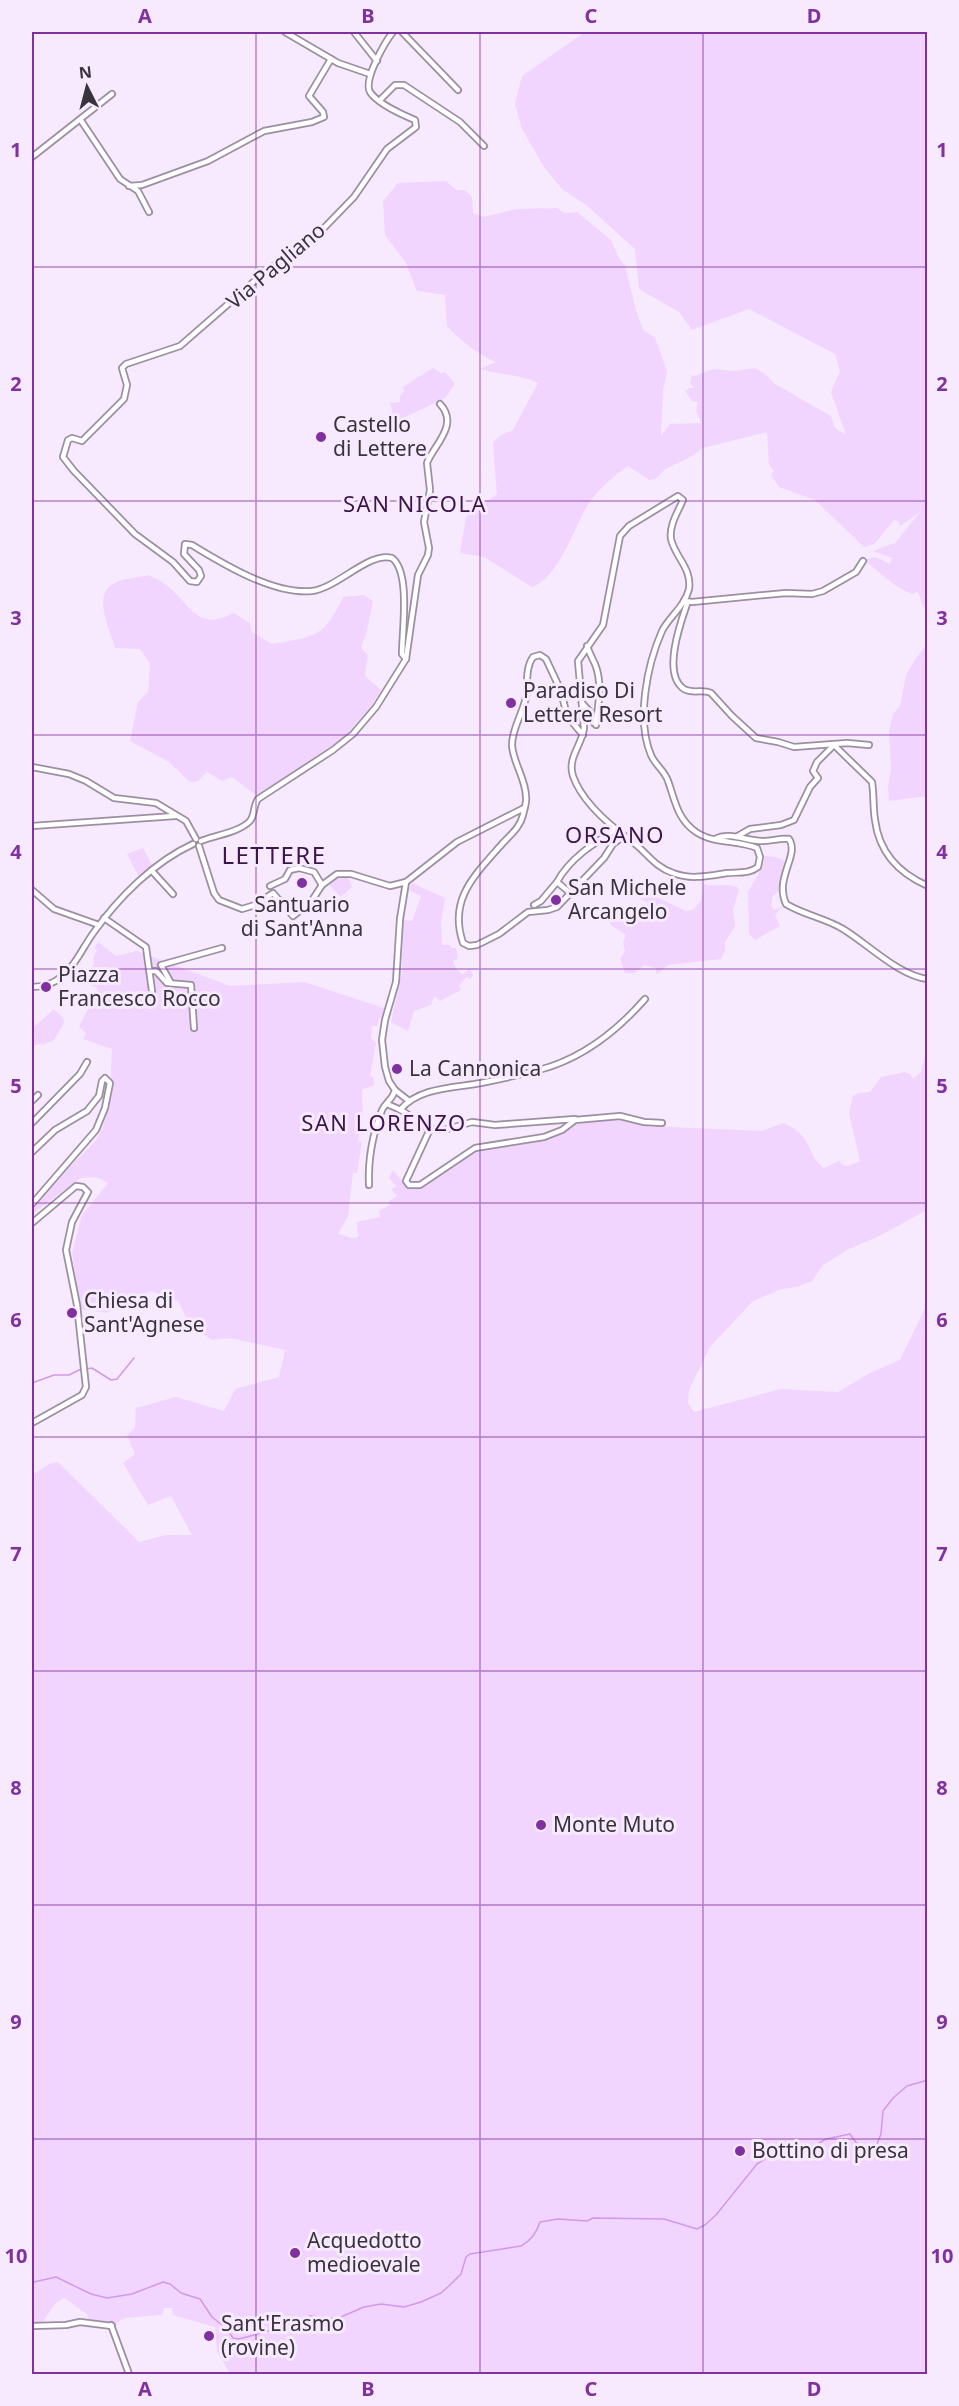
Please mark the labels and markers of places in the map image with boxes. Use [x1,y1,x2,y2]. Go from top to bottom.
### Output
place label: Castello di Lettere [333,410,427,462]
marker: Castello di Lettere [314,430,328,444]
place label: Paradiso Di Lettere Resort [523,676,663,728]
marker: Paradiso Di Lettere Resort [504,696,518,710]
place label: San Michele Arcangelo [568,873,686,925]
marker: Santuario di Sant'Anna [295,876,309,890]
place label: Santuario di Sant'Anna [241,890,363,942]
marker: San Michele Arcangelo [549,893,563,907]
place label: Piazza Francesco Rocco [58,960,221,1012]
marker: Piazza Francesco Rocco [39,980,53,994]
place label: La Cannonica [409,1054,541,1082]
marker: La Cannonica [390,1062,404,1076]
place label: Chiesa di Sant'Agnese [84,1286,205,1338]
marker: Chiesa di Sant'Agnese [65,1306,79,1320]
place label: Monte Muto [553,1810,675,1838]
marker: Monte Muto [534,1818,548,1832]
place label: Bottino di presa [752,2136,909,2164]
marker: Bottino di presa [733,2144,747,2158]
place label: Acquedotto medioevale [307,2226,422,2278]
marker: Acquedotto medioevale [288,2246,302,2260]
place label: Sant'Erasmo (rovine) [221,2309,344,2361]
marker: Sant'Erasmo (rovine) [202,2329,216,2343]

